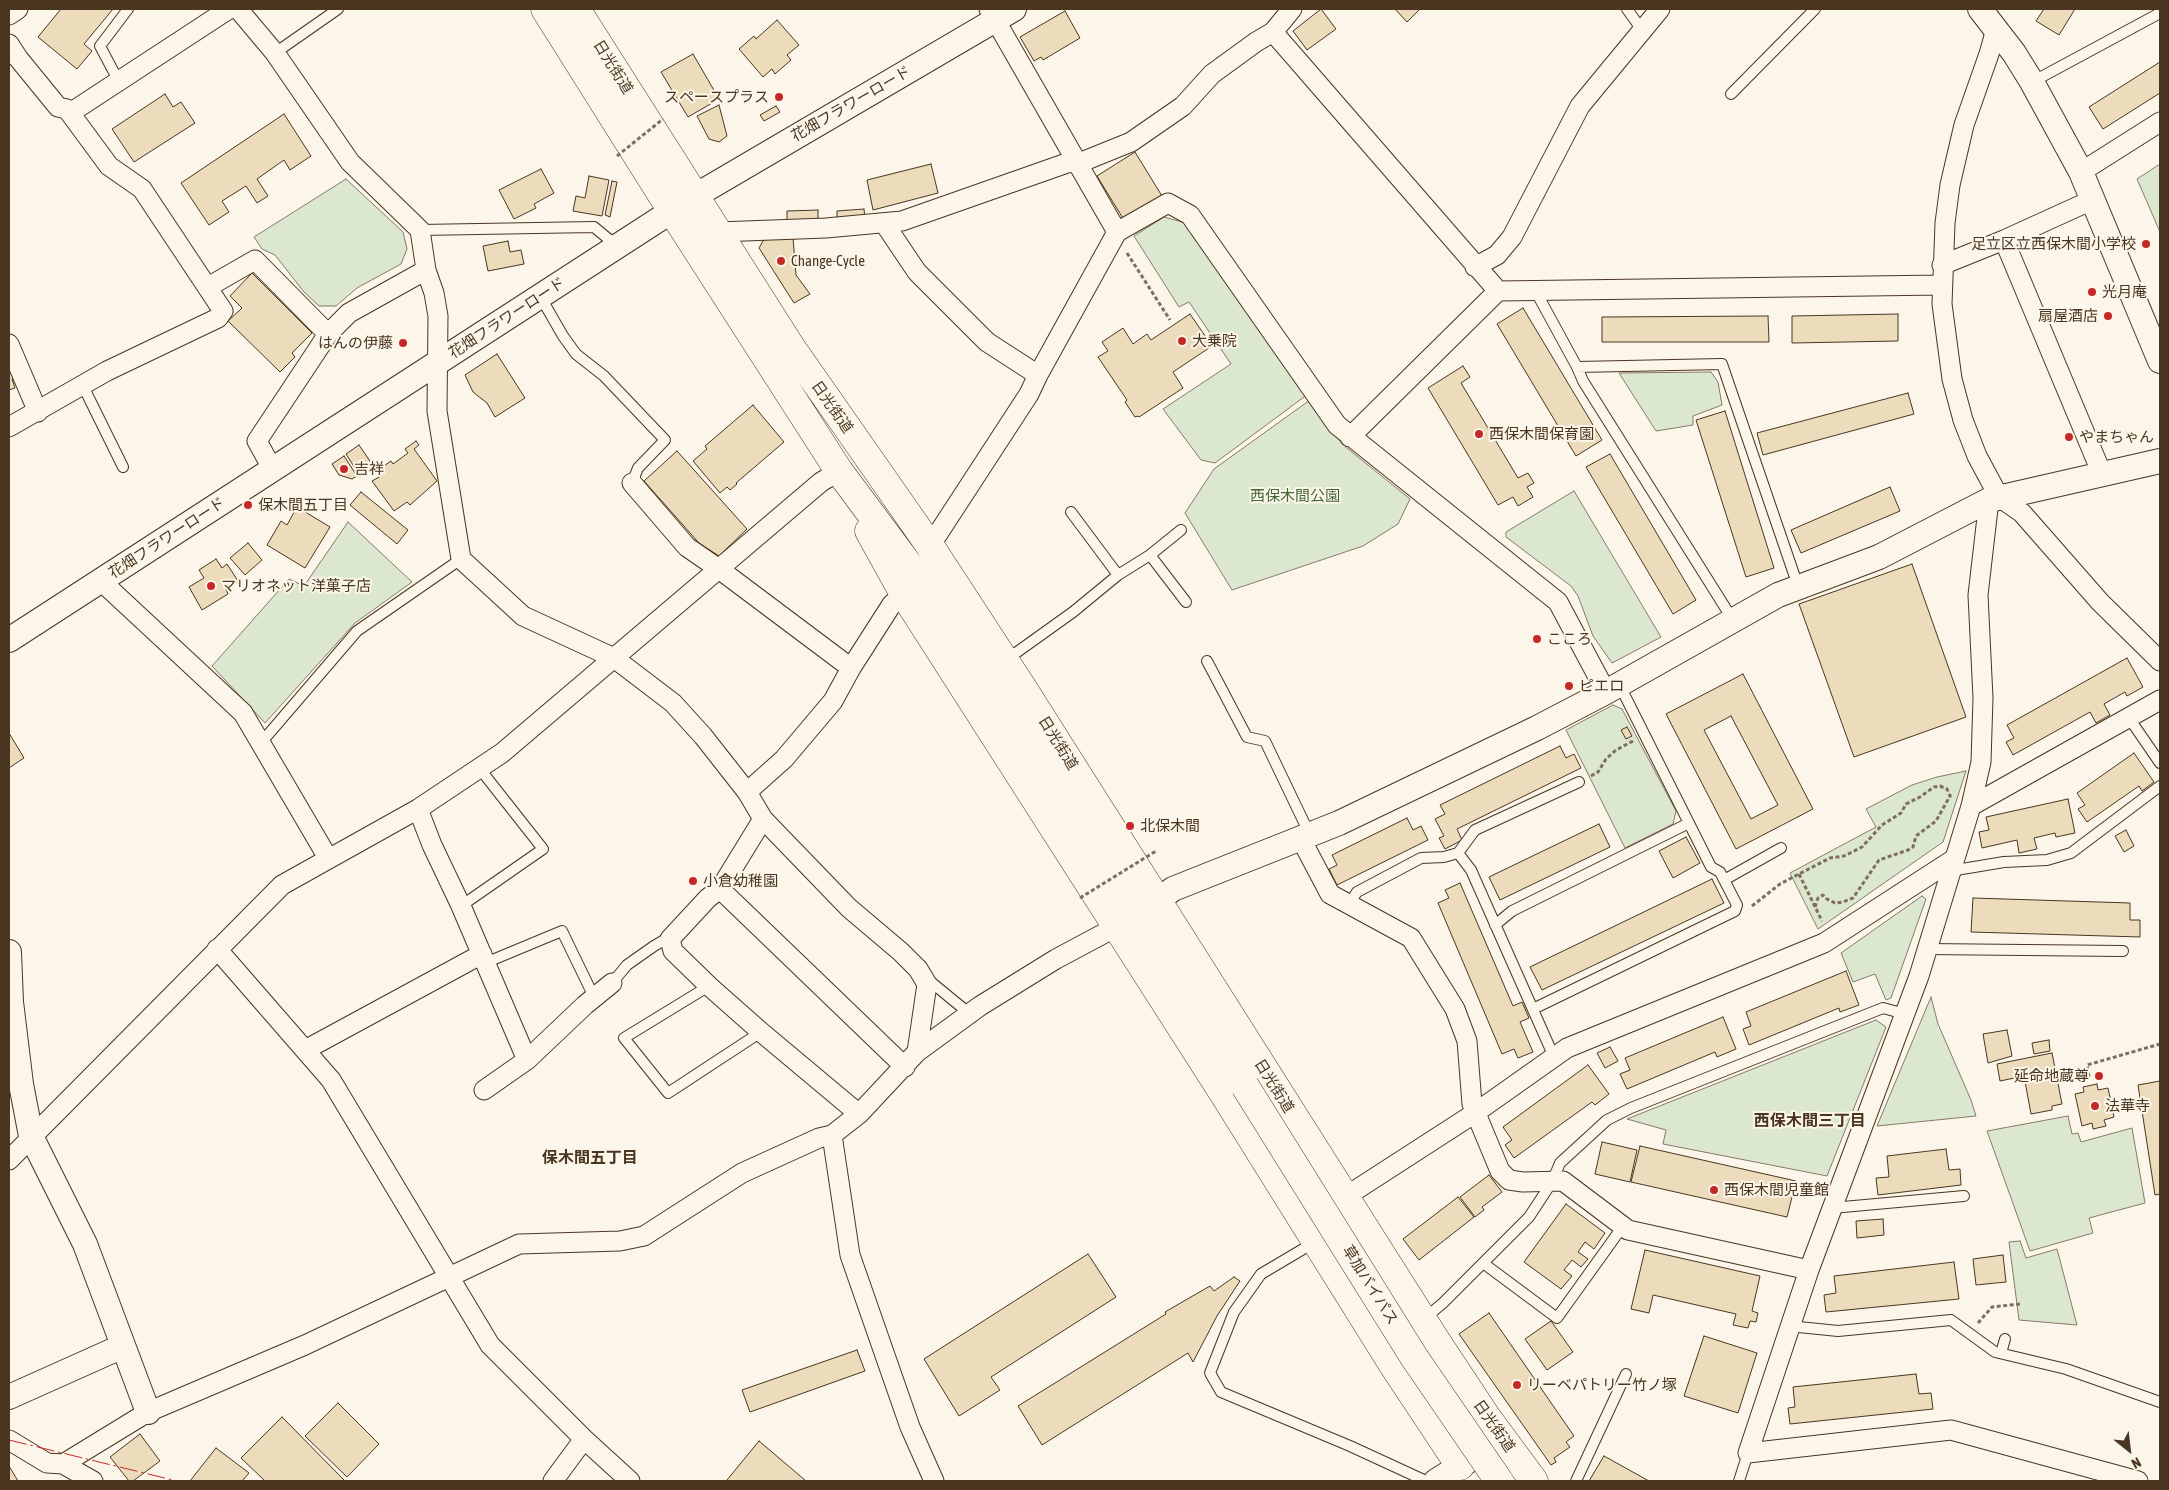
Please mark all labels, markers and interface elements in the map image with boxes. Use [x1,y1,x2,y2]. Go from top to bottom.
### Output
street label: 日光街道 [589,37,637,97]
street label: 花畑フラワーロード [788,62,914,146]
place label: スペースプラス [664,88,769,106]
marker: スペースプラス [773,91,785,103]
place label: 足立区立西保木間小学校 [1971,235,2136,253]
marker: 足立区立西保木間小学校 [2140,238,2152,250]
place label: Change-Cycle [791,252,865,270]
marker: Change-Cycle [775,255,787,267]
street label: 花畑フラワーロード [445,274,569,362]
place label: 光月庵 [2102,283,2147,301]
marker: 光月庵 [2086,286,2098,298]
place label: 扇屋酒店 [2038,307,2098,325]
marker: 扇屋酒店 [2102,310,2114,322]
place label: 大乗院 [1192,332,1237,350]
place label: はんの伊藤 [318,334,393,352]
marker: 大乗院 [1176,335,1188,347]
marker: はんの伊藤 [397,337,409,349]
street label: 日光街道 [807,377,857,437]
place label: 西保木間保育園 [1489,425,1594,443]
marker: 西保木間保育園 [1473,428,1485,440]
place label: やまちゃん [2079,428,2154,446]
marker: やまちゃん [2063,431,2075,443]
place label: 吉祥 [354,460,384,478]
marker: 吉祥 [338,463,350,475]
park label: 西保木間公園 [1250,487,1340,505]
street label: 花畑フラワーロード [105,494,229,582]
place label: 保木間五丁目 [258,496,348,514]
marker: 保木間五丁目 [242,499,254,511]
place label: マリオネット洋菓子店 [221,577,371,595]
marker: マリオネット洋菓子店 [205,580,217,592]
place label: こころ [1547,630,1592,648]
marker: こころ [1531,633,1543,645]
place label: ピエロ [1579,677,1624,695]
marker: ピエロ [1563,680,1575,692]
street label: 日光街道 [1034,713,1082,773]
place label: 北保木間 [1140,817,1200,835]
marker: 北保木間 [1124,820,1136,832]
place label: 小倉幼稚園 [703,872,778,890]
marker: 小倉幼稚園 [687,875,699,887]
street label: 日光街道 [1250,1056,1298,1116]
place label: 延命地蔵尊 [2014,1067,2089,1085]
marker: 延命地蔵尊 [2093,1070,2105,1082]
place label: 法華寺 [2105,1097,2150,1115]
marker: 法華寺 [2089,1100,2101,1112]
district label: 西保木間三丁目 [1754,1111,1866,1131]
district label: 保木間五丁目 [542,1148,638,1168]
place label: 西保木間児童館 [1724,1181,1829,1199]
marker: 西保木間児童館 [1708,1184,1720,1196]
street label: 草加バイパス [1339,1242,1401,1328]
place label: リーベパトリー竹ノ塚 [1527,1376,1677,1394]
marker: リーベパトリー竹ノ塚 [1511,1379,1523,1391]
street label: 日光街道 [1469,1396,1519,1456]
north arrow [2104,1425,2154,1475]
text: N [2129,1454,2144,1472]

